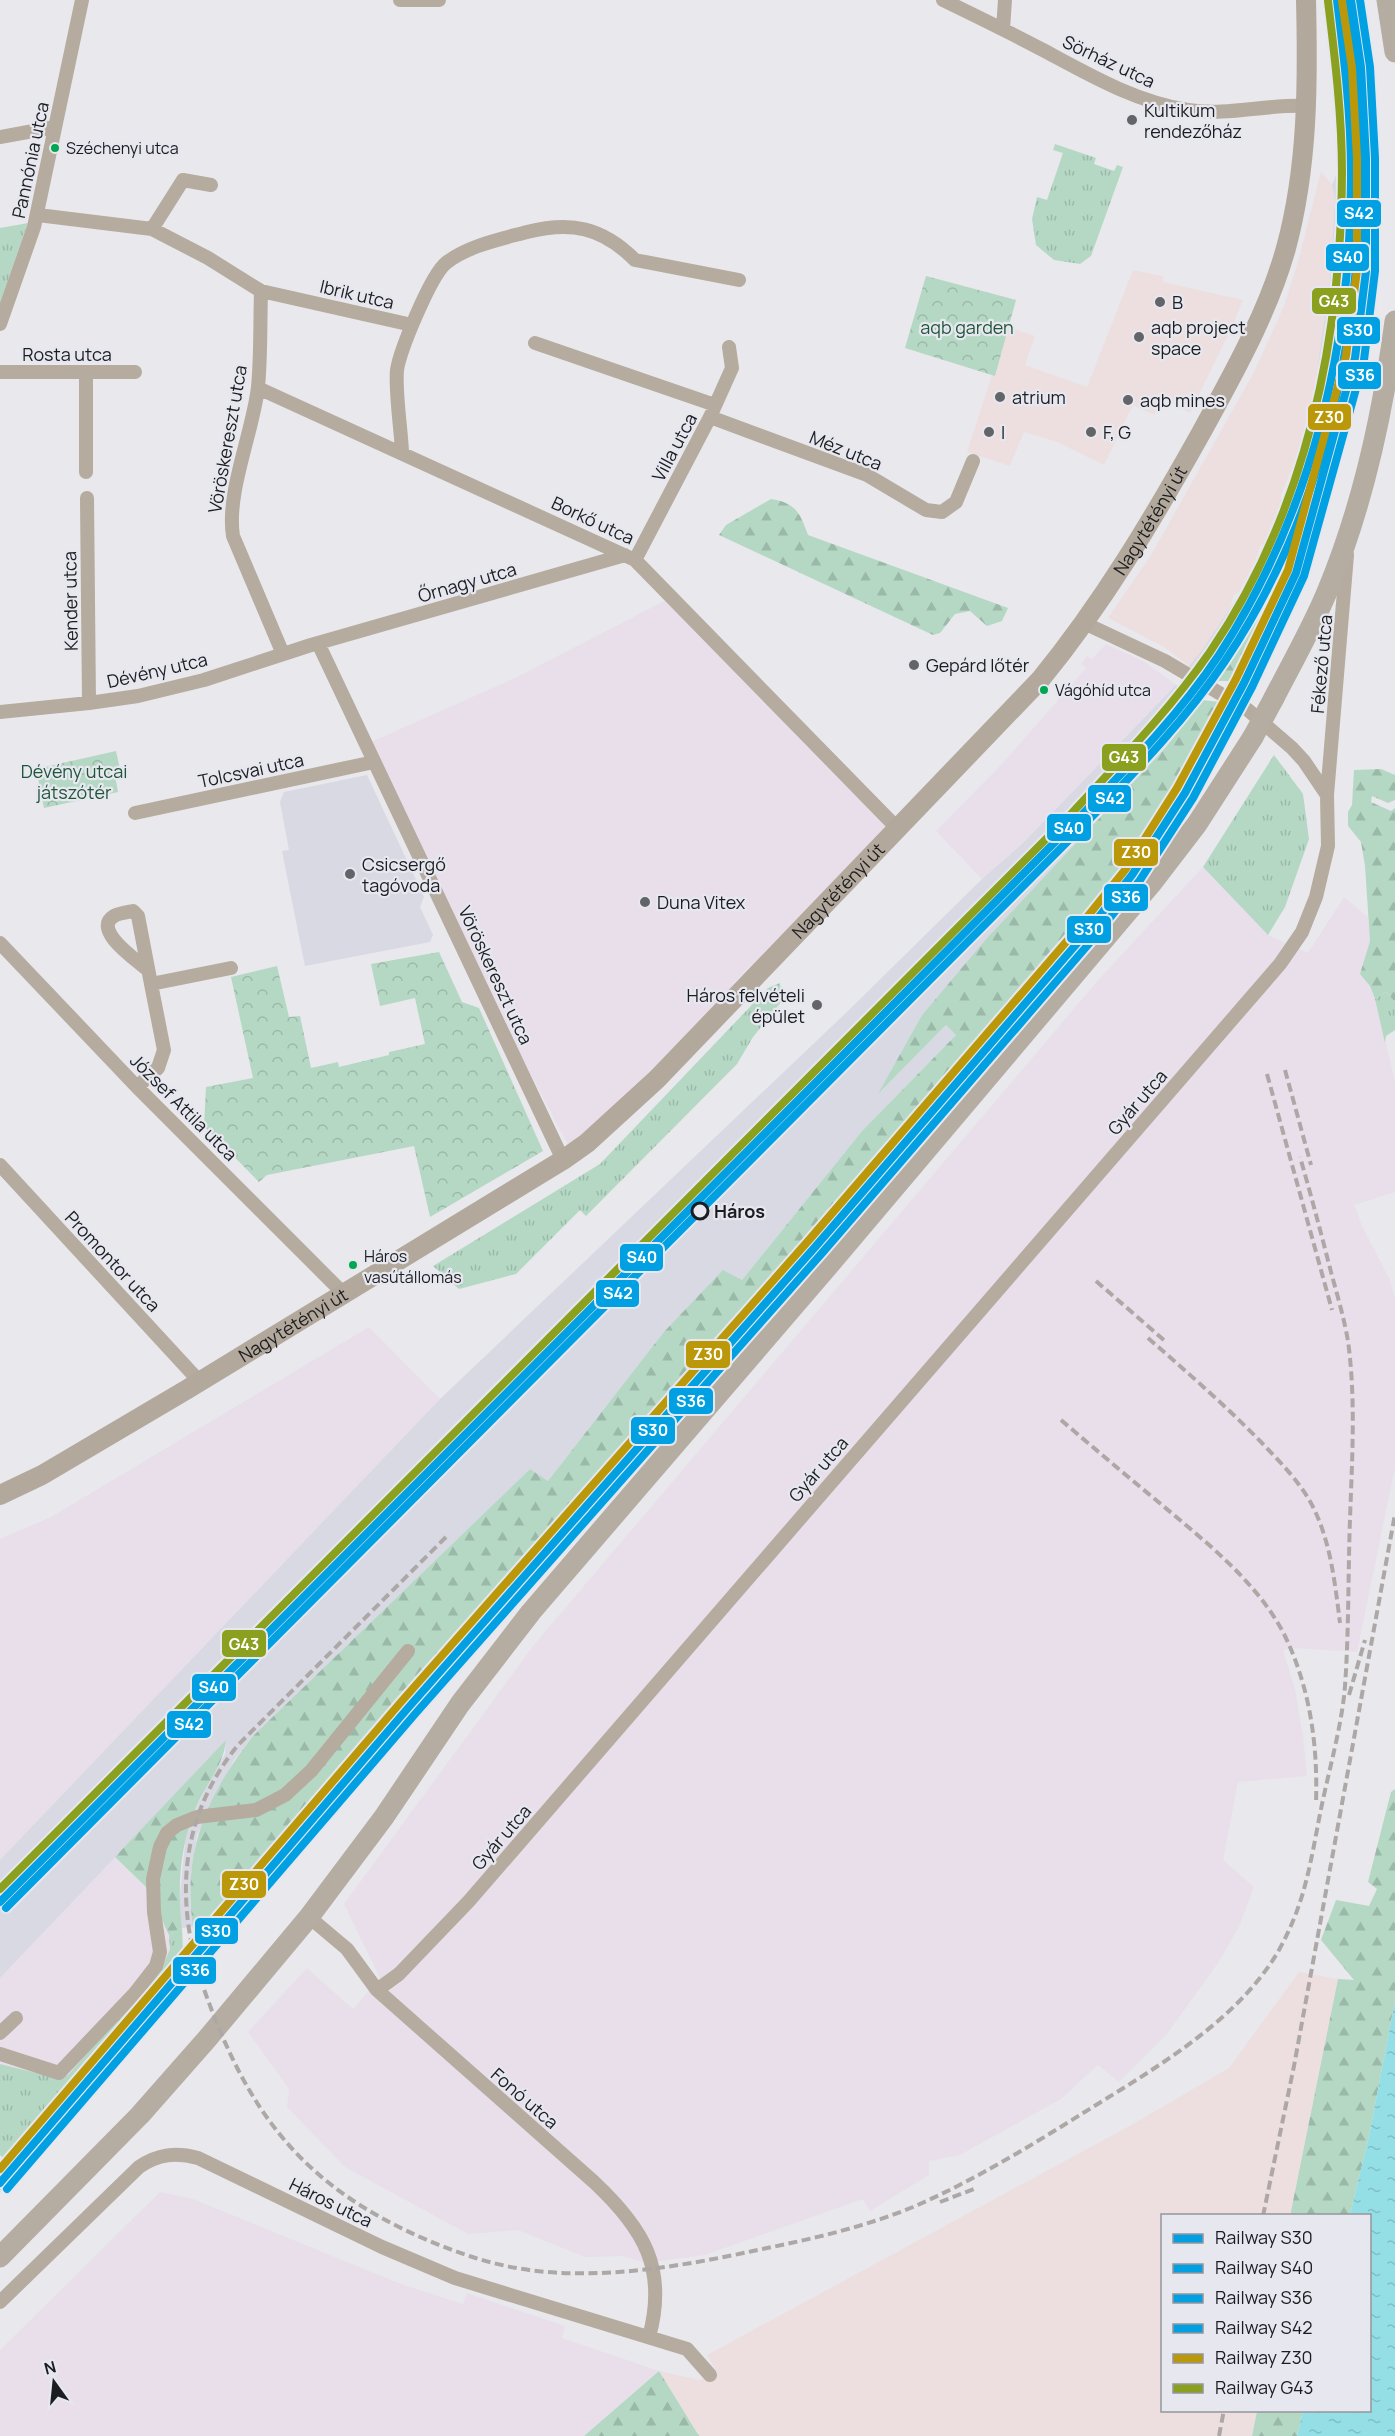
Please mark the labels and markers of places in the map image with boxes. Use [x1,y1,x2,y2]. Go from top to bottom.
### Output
place label: Kultikum rendezőház [1144,98,1242,143]
marker: Kultikum rendezőház [1125,113,1139,127]
place label: Széchenyi utca [66,137,179,159]
marker: Széchenyi utca [49,142,61,154]
place label: B [1172,290,1183,314]
marker: B [1153,295,1167,309]
place label: aqb project space [1151,315,1246,360]
marker: aqb project space [1132,330,1146,344]
place label: atrium [1012,385,1066,409]
place label: aqb mines [1140,388,1225,412]
marker: atrium [993,390,1007,404]
marker: aqb mines [1121,393,1135,407]
place label: I [1001,420,1005,444]
place label: F, G [1103,420,1131,444]
marker: I [982,425,996,439]
marker: F, G [1084,425,1098,439]
place label: Gepárd lőtér [926,653,1030,677]
marker: Gepárd lőtér [907,658,921,672]
place label: Vágóhíd utca [1055,679,1151,701]
marker: Vágóhíd utca [1038,684,1050,696]
place label: Csicsergő tagóvoda [362,852,446,897]
marker: Csicsergő tagóvoda [343,867,357,881]
place label: Duna Vitex [657,890,746,914]
marker: Duna Vitex [638,895,652,909]
place label: Háros felvételi épület [687,983,805,1028]
marker: Háros felvételi épület [810,998,824,1012]
place label: Háros [714,1199,765,1223]
marker: Háros [691,1202,709,1220]
place label: Háros vasútállomás [364,1245,462,1288]
marker: Háros vasútállomás [347,1259,359,1271]

